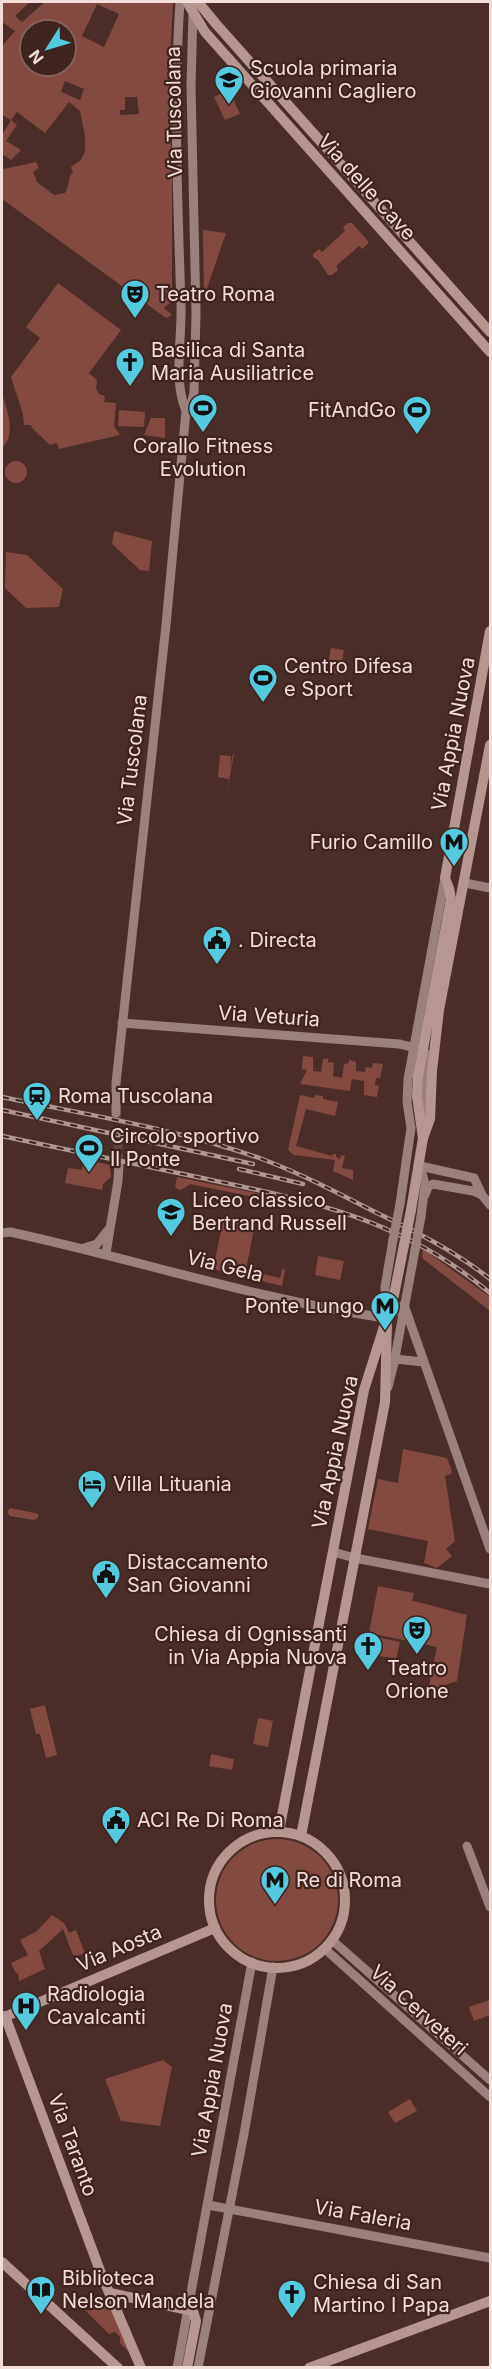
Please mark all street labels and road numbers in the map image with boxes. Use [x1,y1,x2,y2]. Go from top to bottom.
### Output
street label: Via Tuscolana [161,46,187,178]
street label: Via delle Cave [313,129,421,245]
street label: Via Appia Nuova [426,655,480,813]
street label: Via Tuscolana [112,693,152,827]
street label: Via Veturia [217,1000,321,1032]
street label: Via Gela [184,1245,266,1287]
street label: Via Appia Nuova [307,1373,363,1531]
street label: Via Aosta [73,1919,165,1977]
street label: Via Cerveteri [365,1960,473,2060]
street label: Via Appia Nuova [187,2001,237,2159]
street label: Via Taranto [43,2091,103,2199]
street label: Via Faleria [312,2195,414,2235]

